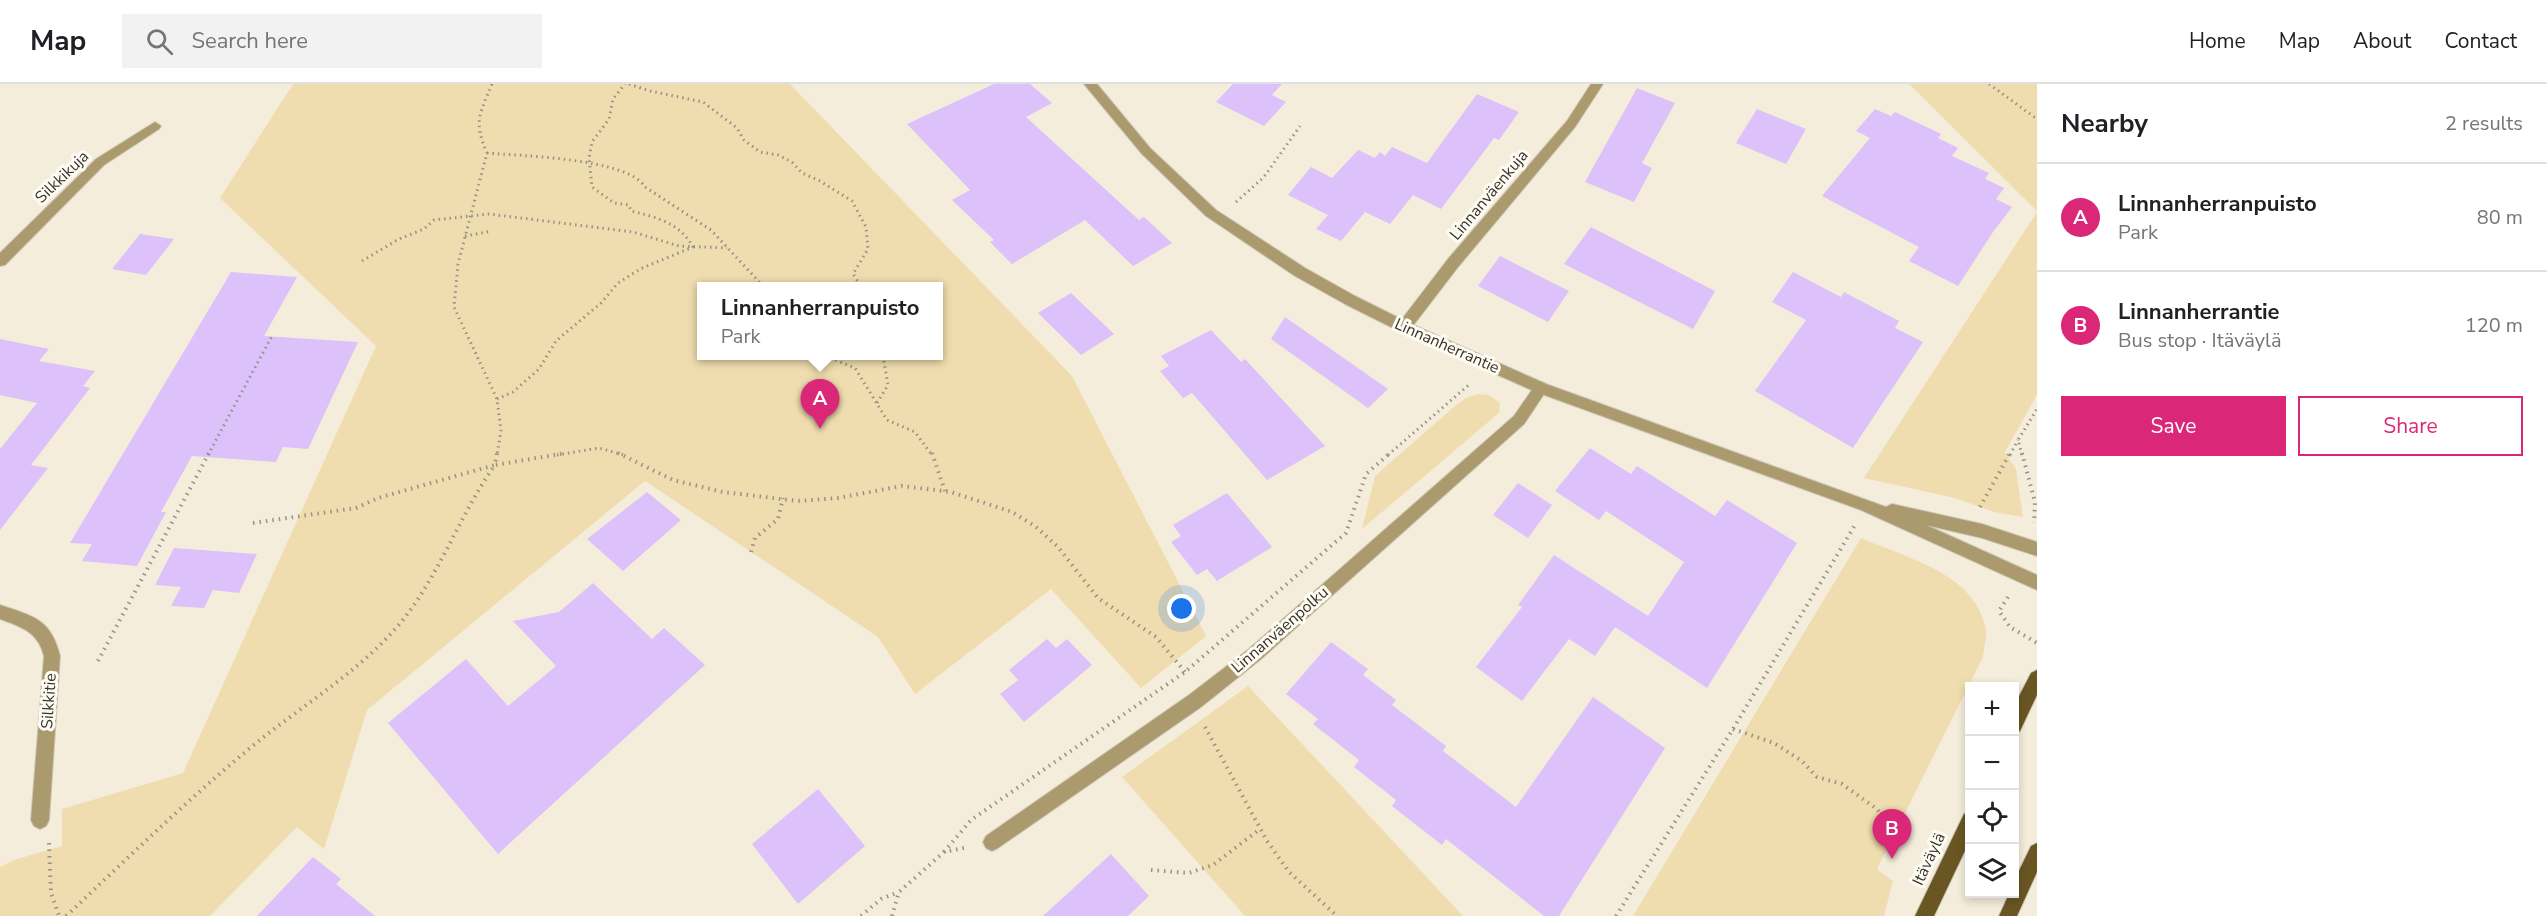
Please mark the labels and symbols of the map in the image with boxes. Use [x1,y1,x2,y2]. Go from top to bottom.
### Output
street label: Linnanväenkuja [1445,145,1533,245]
street label: Silkkikuja [30,146,94,208]
street label: Linnanherrantie [1391,313,1503,379]
pin: A [800,380,840,429]
street label: Linnanväenpolku [1227,582,1333,678]
your location [1167,594,1196,623]
street label: Silkkitie [36,672,62,730]
pin: B [1872,810,1912,859]
street label: Itäväylä [1907,829,1951,889]

